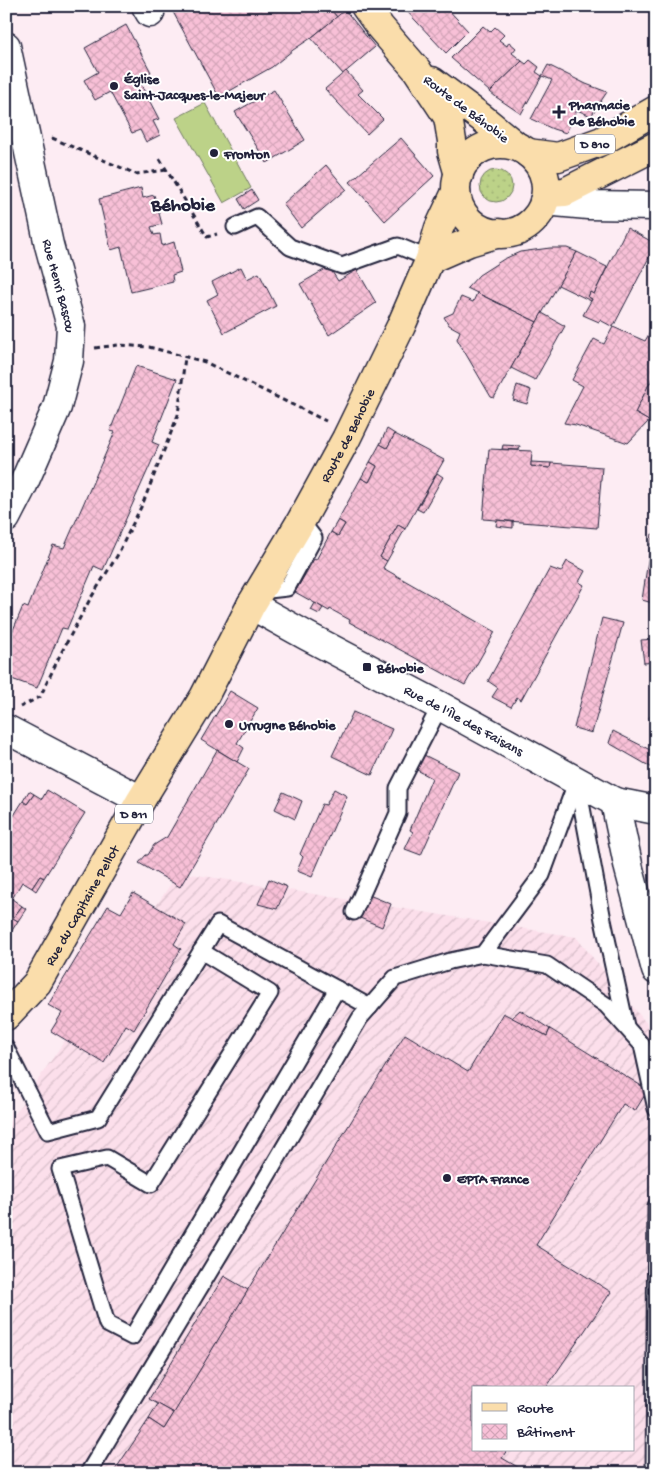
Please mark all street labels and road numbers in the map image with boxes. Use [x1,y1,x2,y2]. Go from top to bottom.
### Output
street label: Route de Béhobie [419,72,512,148]
road number: D 810 [575,134,615,154]
street label: Rue Henri Bascou [37,238,77,333]
street label: Route de Behobie [318,386,380,486]
street label: Rue de l'Île des Faisans [400,682,526,762]
road number: D 811 [115,804,153,824]
street label: Rue du Capitaine Pellot [43,842,125,969]

